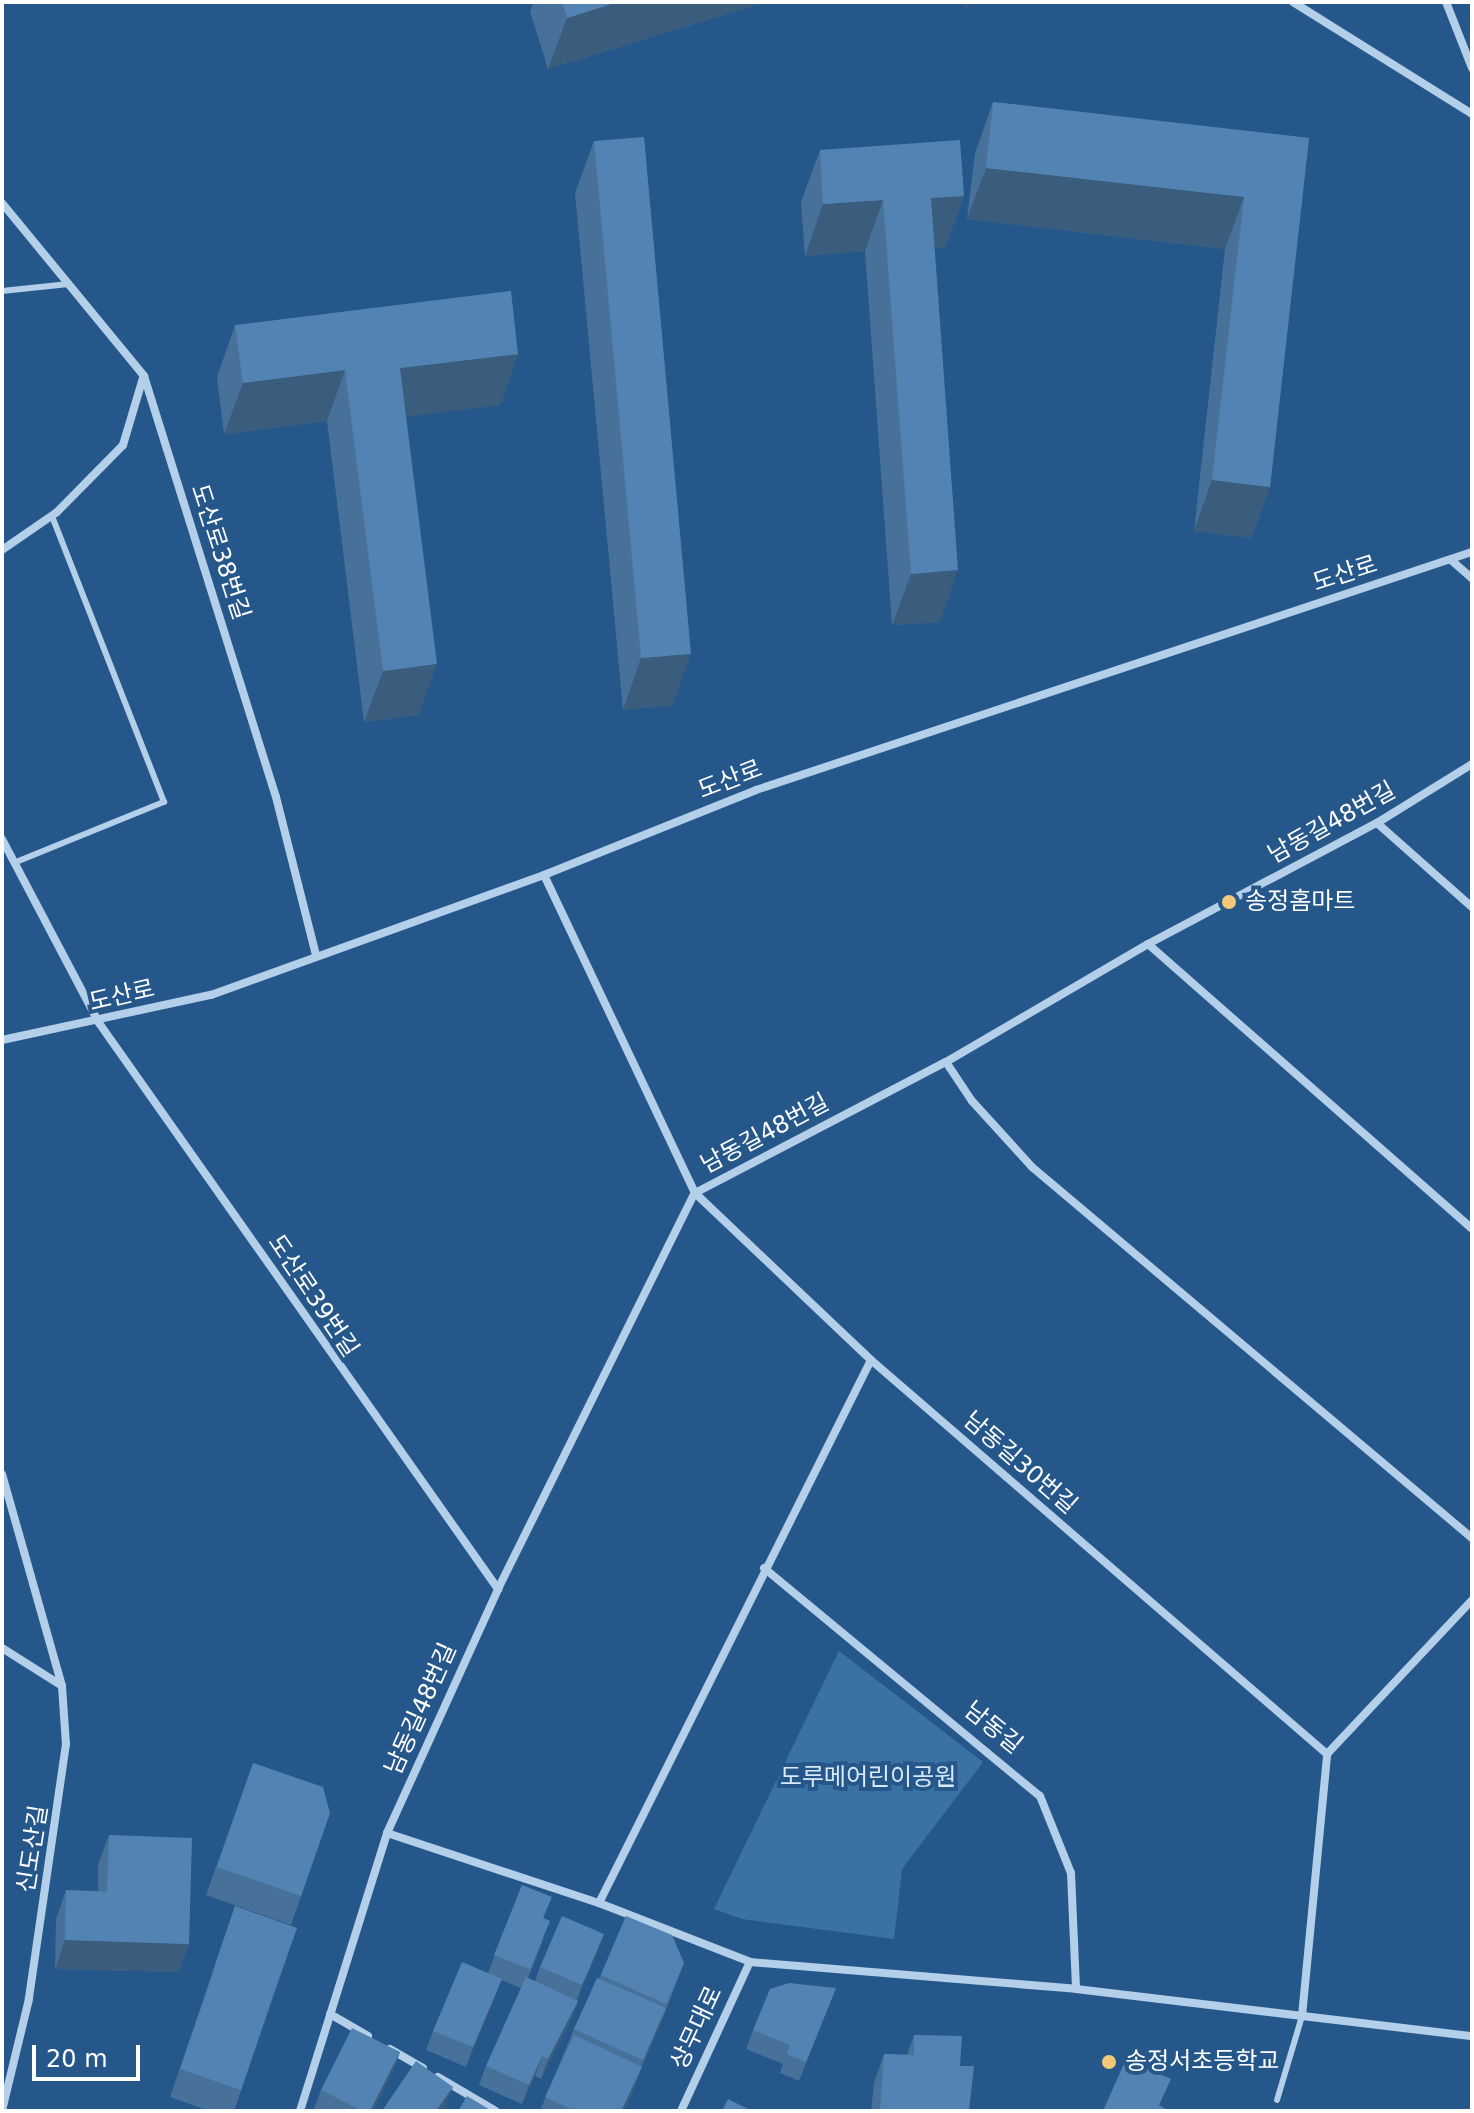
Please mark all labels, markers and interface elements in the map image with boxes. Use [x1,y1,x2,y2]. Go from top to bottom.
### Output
street label: 도산로38번길 [185,481,255,623]
street label: 도산로 [1309,550,1381,598]
street label: 도산로 [694,755,766,805]
street label: 남동길48번길 [1263,776,1401,870]
place label: 송정홈마트 [1245,888,1355,916]
marker: 송정홈마트 [1220,893,1238,911]
street label: 도산로 [86,975,158,1017]
street label: 남동길48번길 [696,1088,834,1180]
street label: 도산로39번길 [262,1230,364,1362]
street label: 남동길30번길 [957,1406,1083,1520]
street label: 남동길48번길 [379,1639,463,1779]
street label: 남동길 [958,1696,1028,1760]
park label: 도루메어린이공원 [780,1764,956,1792]
street label: 신도산길 [12,1803,54,1895]
street label: 상무대로 [665,1982,729,2074]
scale bar [36,2029,144,2079]
text: 20 m [46,2045,108,2073]
place label: 송정서초등학교 [1125,2048,1280,2076]
marker: 송정서초등학교 [1100,2053,1118,2071]

